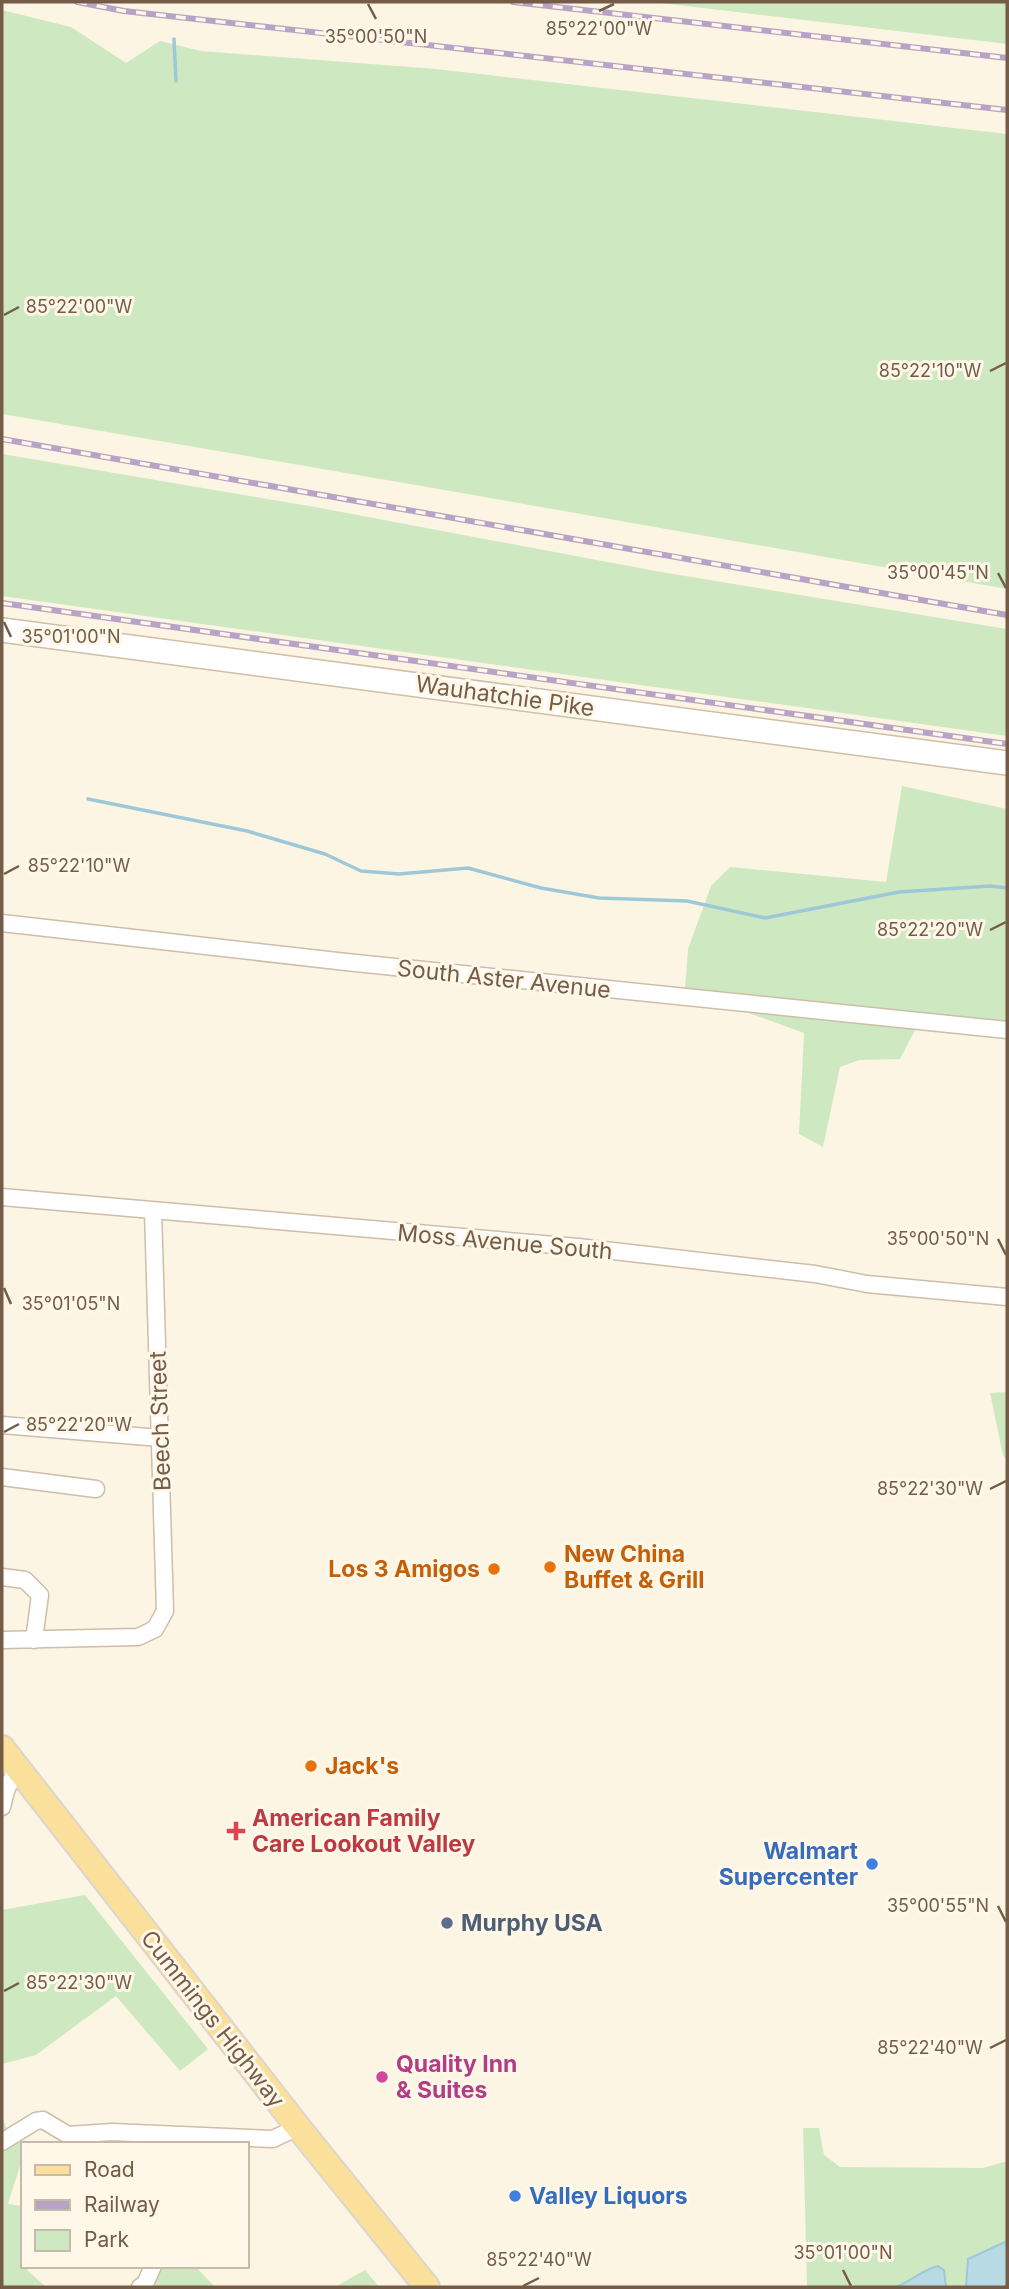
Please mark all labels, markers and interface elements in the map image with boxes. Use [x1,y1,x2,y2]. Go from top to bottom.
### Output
text: 85°22'00"W [546,18,652,39]
text: 35°00'50"N [325,26,427,47]
text: 85°22'00"W [26,296,132,317]
text: 85°22'10"W [879,360,981,381]
text: 35°00'45"N [887,562,989,583]
text: 35°01'00"N [22,626,121,647]
street label: Wauhatchie Pike [414,670,596,722]
text: 85°22'10"W [28,855,130,876]
text: 85°22'20"W [877,919,983,940]
street label: South Aster Avenue [396,954,612,1004]
street label: Moss Avenue South [396,1219,614,1265]
text: 35°00'50"N [887,1228,989,1249]
text: 35°01'05"N [22,1293,120,1314]
street label: Beech Street [144,1350,176,1491]
text: 85°22'20"W [26,1414,132,1435]
text: 85°22'30"W [877,1478,983,1499]
place label: New China Buffet & Grill [564,1540,704,1594]
place label: Los 3 Amigos [328,1555,480,1583]
marker: New China Buffet & Grill [542,1559,558,1575]
marker: Los 3 Amigos [486,1561,502,1577]
place label: Jack's [325,1752,399,1780]
marker: Jack's [303,1758,319,1774]
place label: American Family Care Lookout Valley [252,1804,476,1858]
marker: American Family Care Lookout Valley [226,1821,246,1841]
place label: Walmart Supercenter [719,1837,859,1891]
marker: Walmart Supercenter [864,1856,880,1872]
text: 35°00'55"N [887,1895,989,1916]
place label: Murphy USA [461,1909,603,1937]
marker: Murphy USA [439,1915,455,1931]
street label: Cummings Highway [135,1925,291,2113]
text: 85°22'30"W [26,1972,132,1993]
text: 85°22'40"W [877,2037,983,2058]
place label: Quality Inn & Suites [396,2050,517,2104]
marker: Quality Inn & Suites [374,2069,390,2085]
legend [21,2142,248,2268]
text: Road [84,2157,135,2182]
place label: Valley Liquors [529,2182,688,2210]
marker: Valley Liquors [507,2188,523,2204]
text: Railway [84,2192,160,2217]
text: Park [84,2227,129,2252]
text: 35°01'00"N [794,2242,893,2263]
text: 85°22'40"W [486,2249,592,2270]

